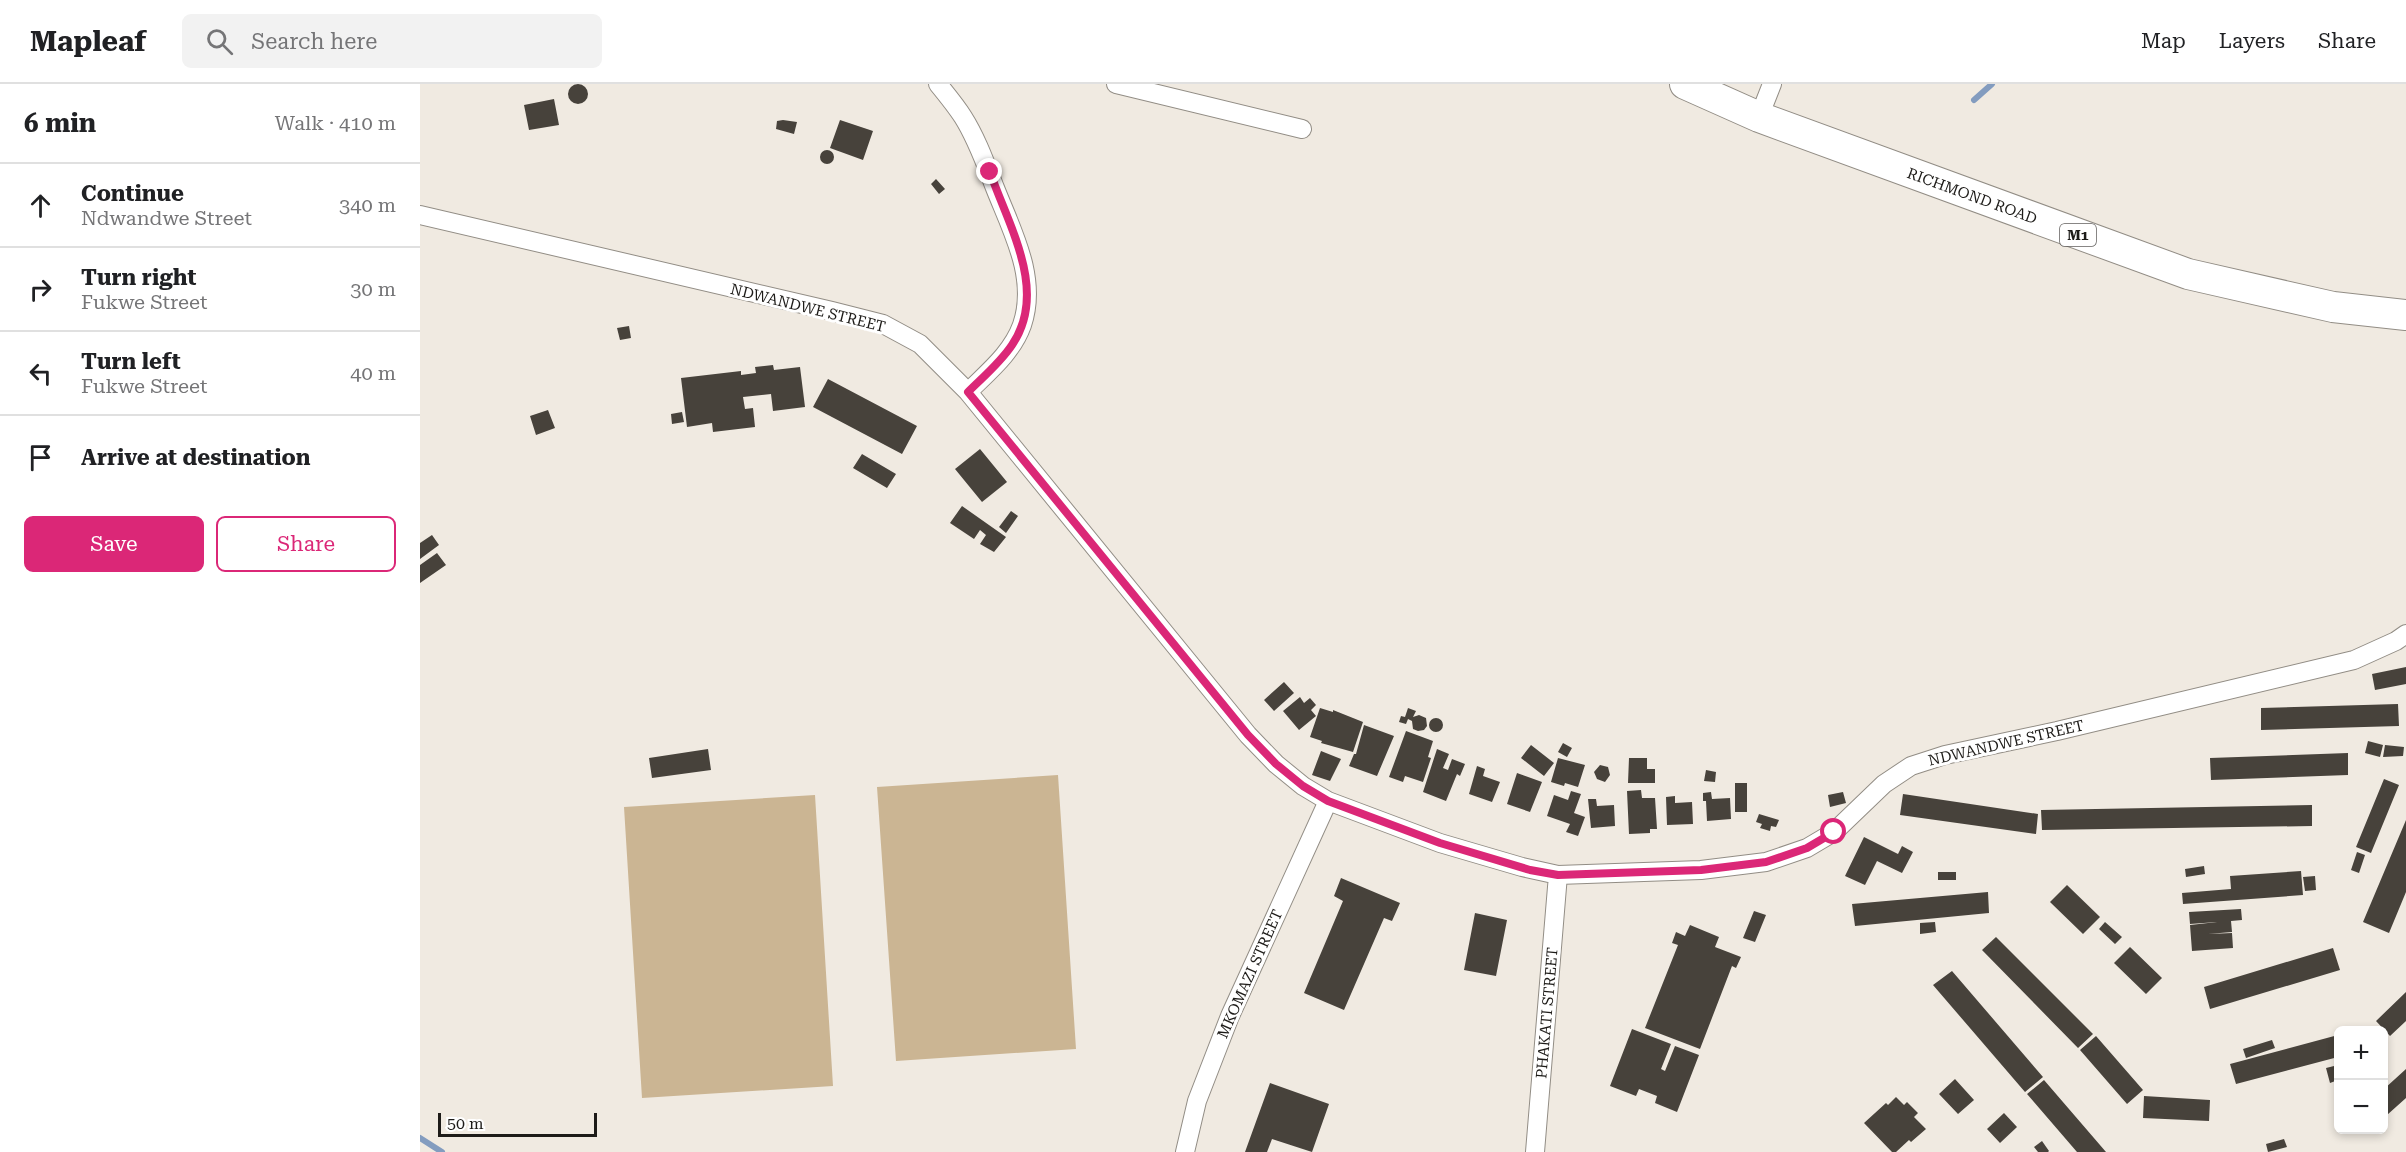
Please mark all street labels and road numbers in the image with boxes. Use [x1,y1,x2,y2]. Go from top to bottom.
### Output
street label: RICHMOND ROAD [1905,164,2039,228]
road number: M1 [2060,224,2096,246]
street label: NDWANDWE STREET [729,280,887,336]
street label: NDWANDWE STREET [1926,716,2086,770]
street label: MKOMAZI STREET [1214,907,1286,1041]
street label: PHAKATI STREET [1532,947,1562,1079]

